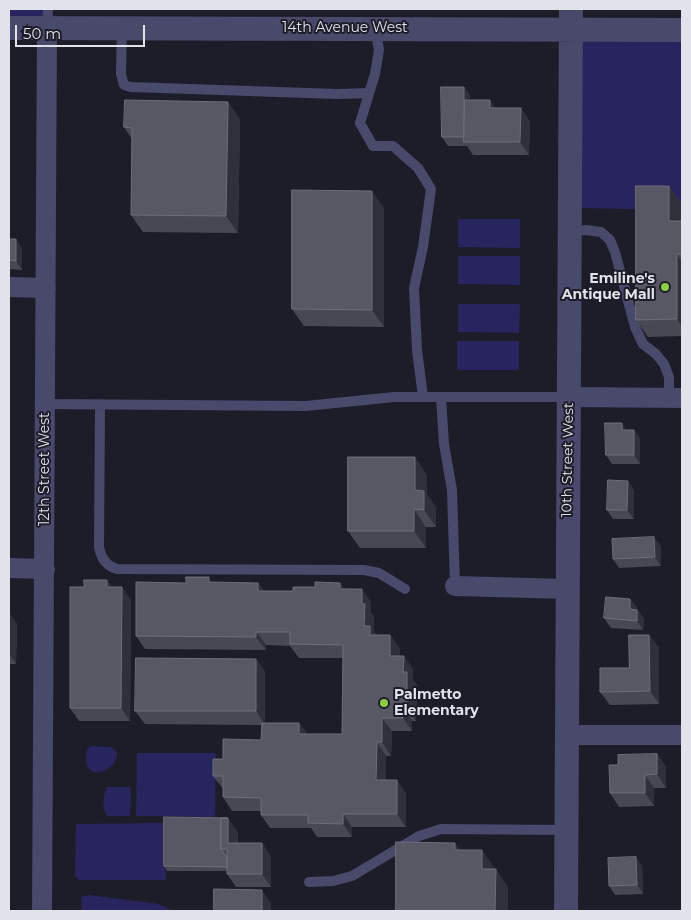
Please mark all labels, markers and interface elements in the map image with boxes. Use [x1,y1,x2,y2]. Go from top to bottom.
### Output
scale bar [18,15,148,47]
street label: 14th Avenue West [282,20,408,36]
text: 50 m [23,24,61,43]
place label: Emiline's Antique Mall [562,271,655,304]
marker: Emiline's Antique Mall [659,281,671,293]
street label: 10th Street West [559,402,577,518]
street label: 12th Street West [37,412,53,526]
place label: Palmetto Elementary [394,687,479,720]
marker: Palmetto Elementary [378,697,390,709]

